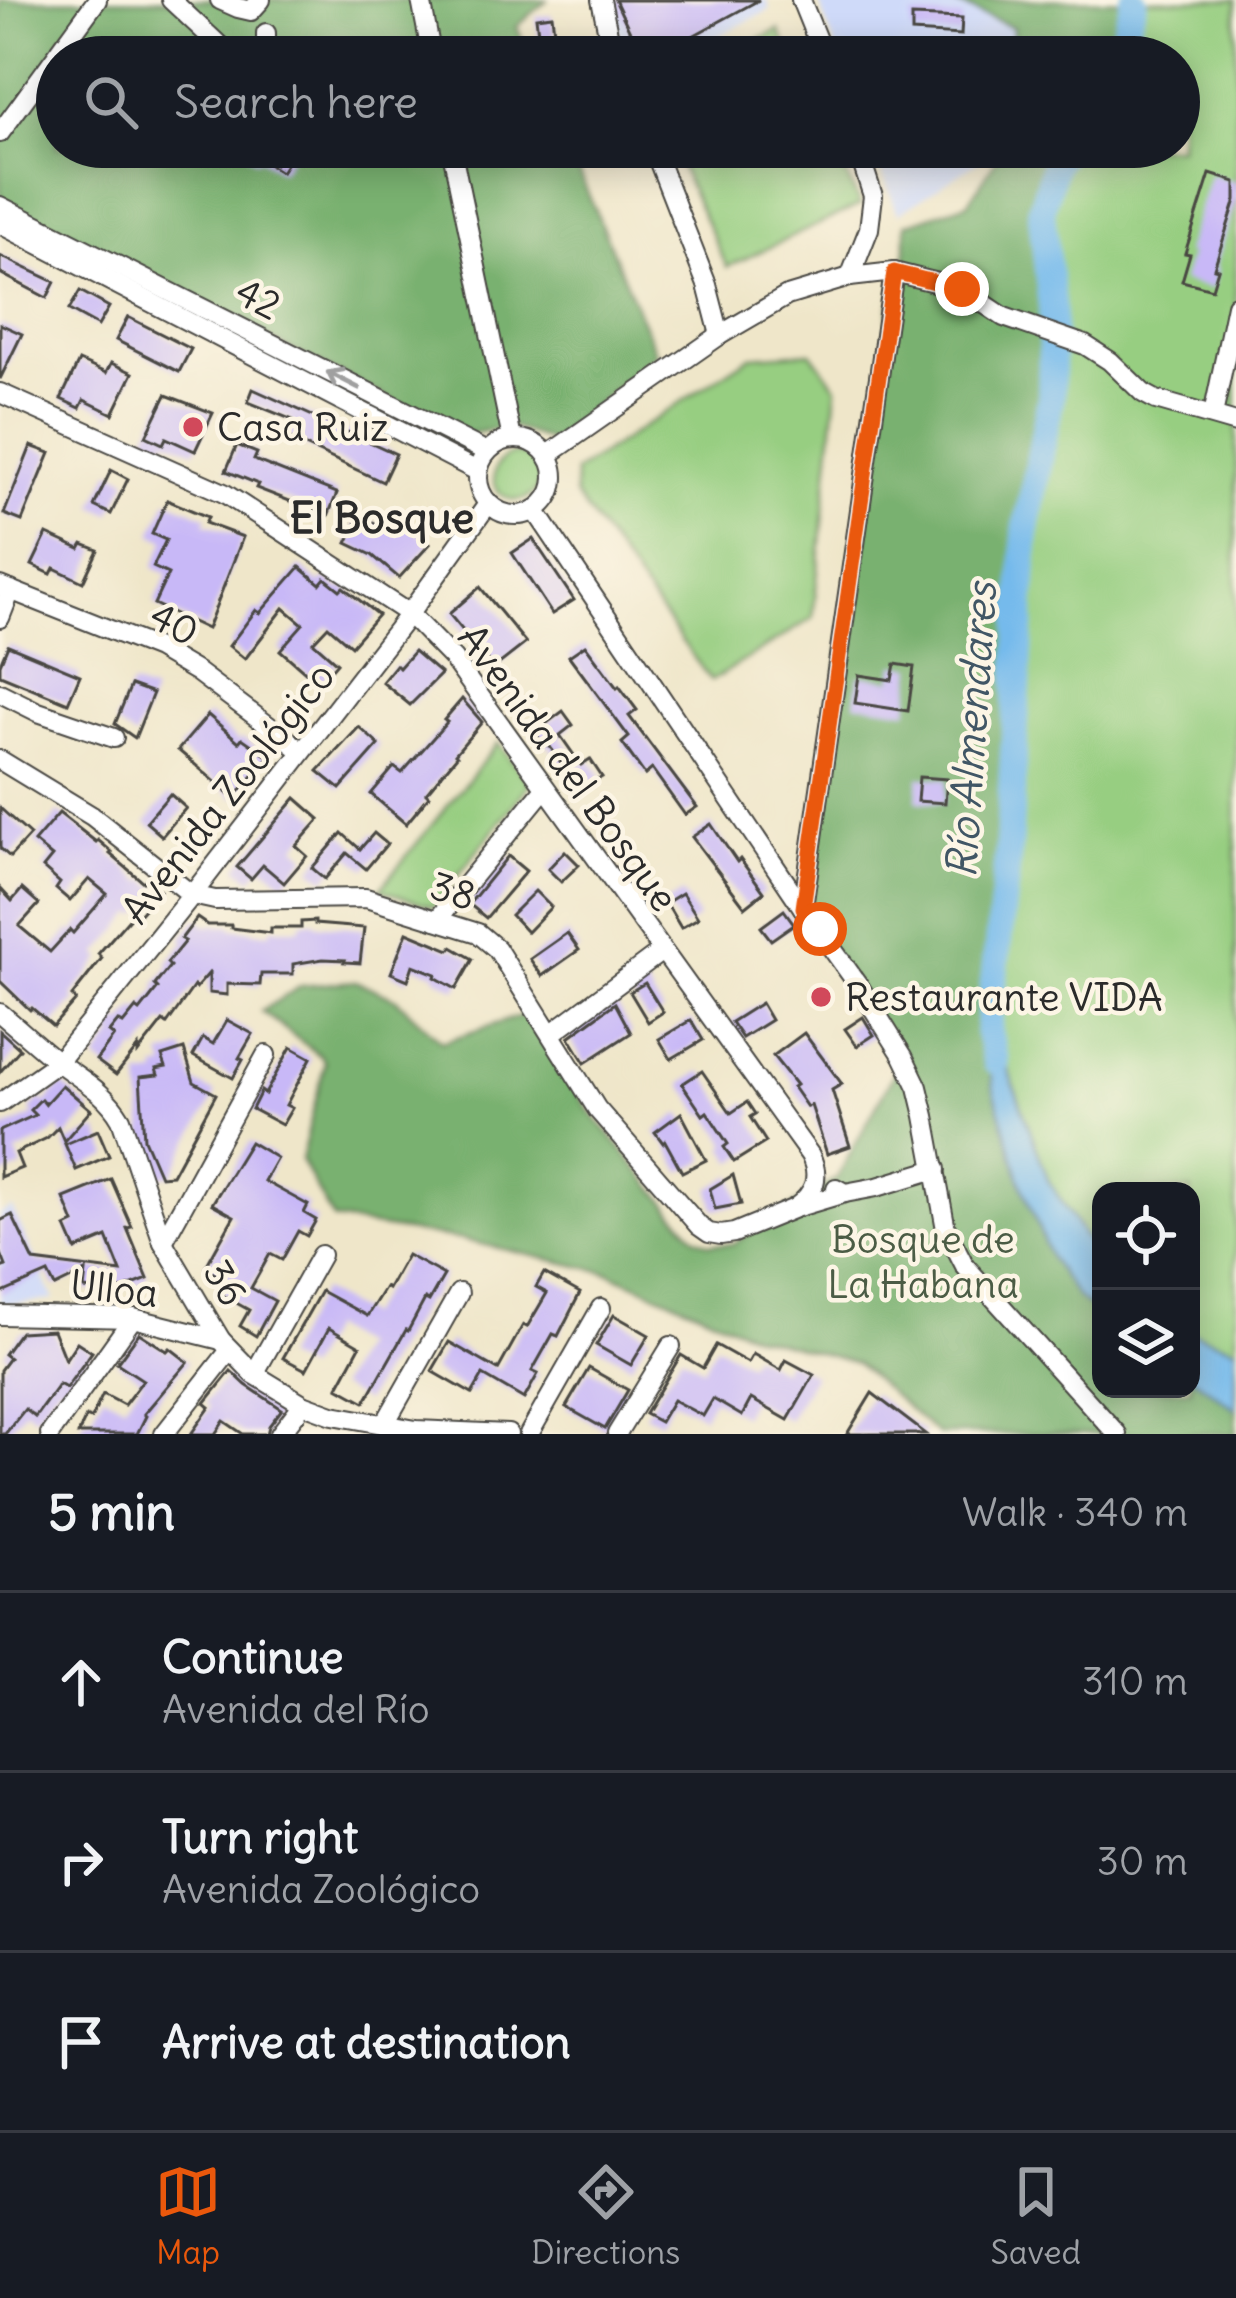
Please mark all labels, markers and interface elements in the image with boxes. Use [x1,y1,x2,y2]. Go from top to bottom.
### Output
search box [36,36,1200,168]
icon: search [78,69,144,135]
text: Search here [174,74,418,130]
route end [935,262,989,316]
street label: 42 [227,267,289,331]
one-way arrow [326,367,362,390]
place label: Casa Ruiz [217,403,389,452]
marker: Casa Ruiz [180,414,206,440]
district label: El Bosque [290,492,474,544]
water label: Río Almendares [935,578,1007,880]
street label: 40 [141,591,207,657]
street label: Avenida del Bosque [447,615,689,921]
street label: Avenida Zoológico [111,653,345,933]
street label: 38 [424,861,482,921]
route start [793,902,847,956]
place label: Restaurante VIDA [845,973,1163,1022]
marker: Restaurante VIDA [808,984,834,1010]
map controls [1092,1182,1200,1398]
button: locate [1092,1182,1200,1290]
park label: Bosque de La Habana [827,1215,1019,1309]
street label: 36 [192,1251,258,1315]
street label: Ulloa [68,1260,160,1318]
button: layers [1092,1290,1200,1398]
text: 5 min [48,1480,175,1544]
text: Walk · 340 m [962,1488,1188,1537]
text: Continue [162,1629,344,1685]
icon: ahead [48,1649,114,1715]
text: 310 m [1082,1657,1188,1706]
text: Avenida del Río [162,1685,430,1734]
text: Turn right [162,1809,358,1865]
icon: right [48,1829,114,1895]
text: 30 m [1097,1837,1188,1886]
text: Avenida Zoológico [162,1865,480,1914]
icon: arrive [48,2009,114,2075]
text: Arrive at destination [162,2014,571,2070]
tab: Map [155,2159,221,2273]
tab: Directions [531,2159,680,2273]
tab: Saved [991,2159,1081,2273]

